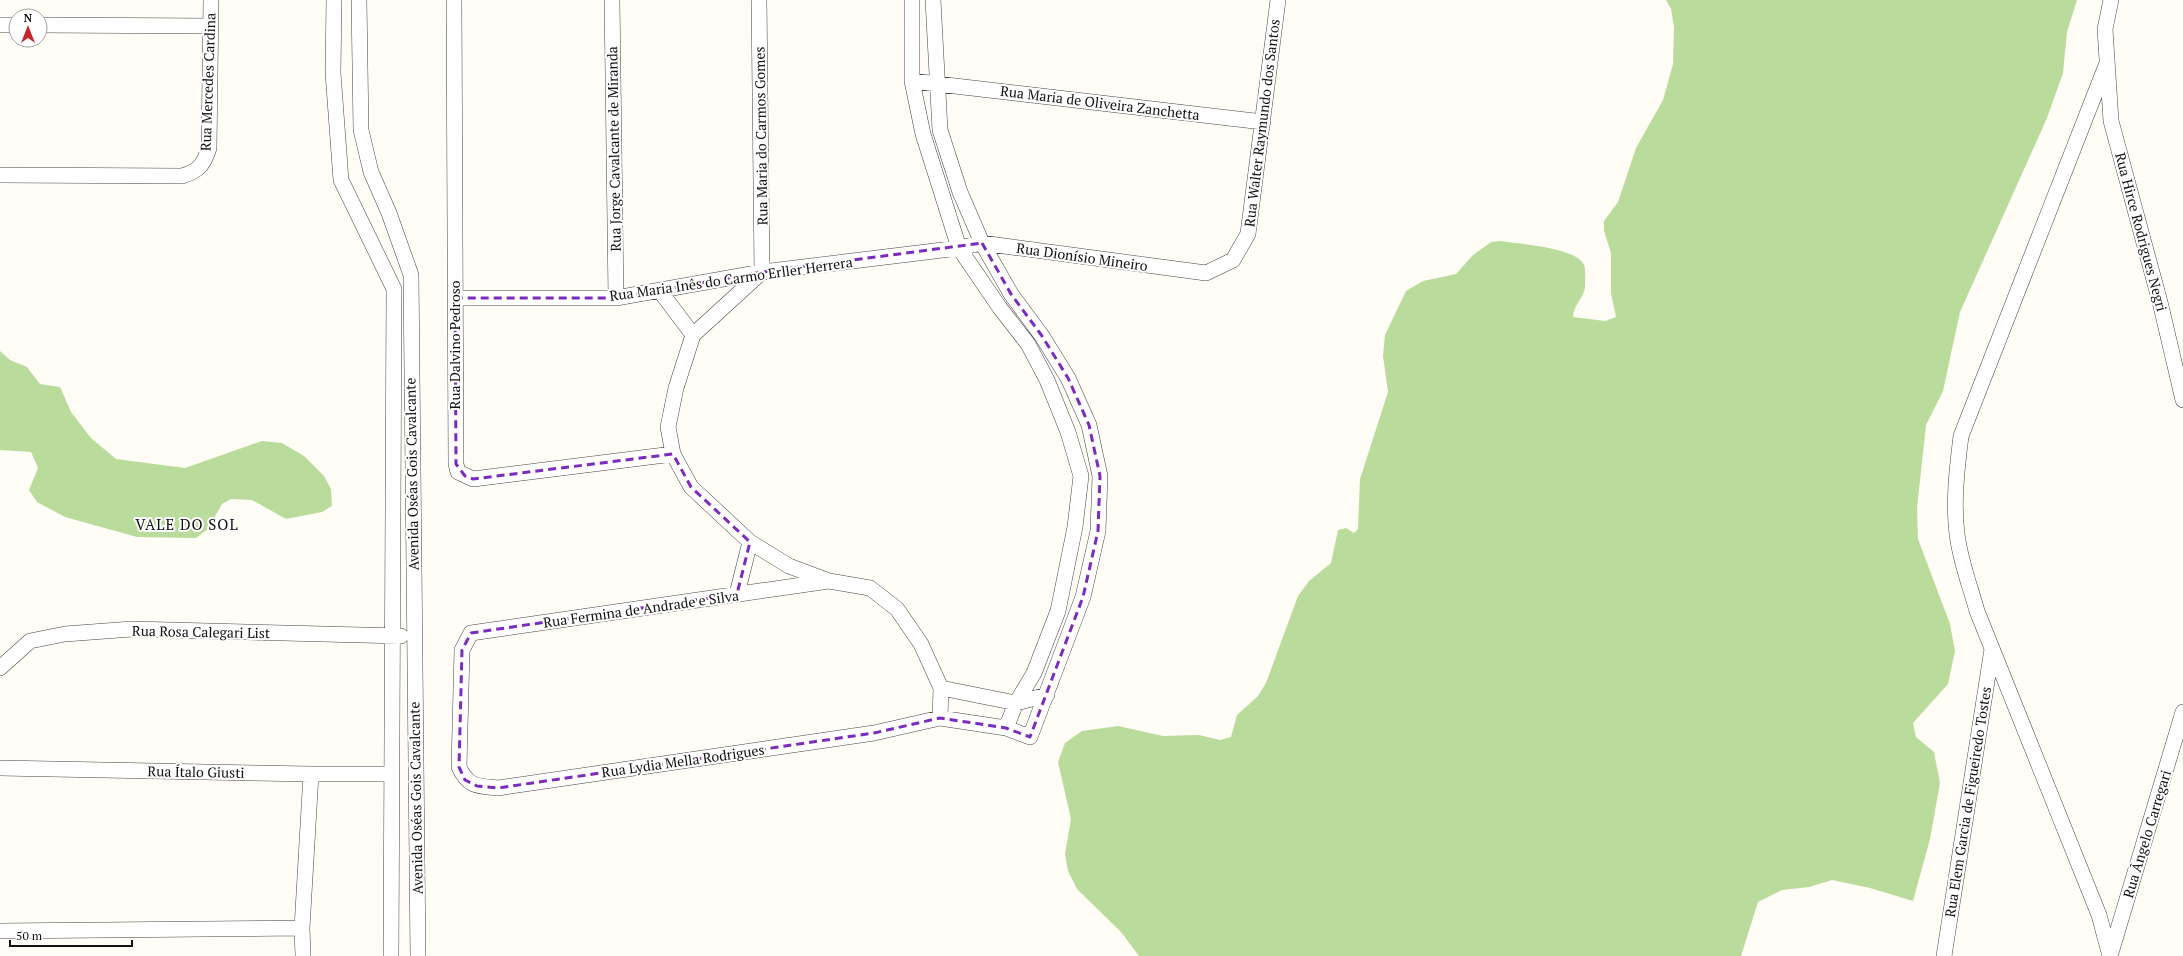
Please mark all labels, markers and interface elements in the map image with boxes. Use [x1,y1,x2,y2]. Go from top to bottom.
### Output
north arrow [8,8,48,48]
text: N [24,11,33,25]
street label: Rua Mercedes Cardina [196,12,219,151]
street label: Rua Walter Raymundo dos Santos [1239,18,1284,228]
street label: Rua Jorge Cavalcante de Miranda [602,46,625,252]
street label: Rua Maria do Carmos Gomes [749,46,772,226]
street label: Rua Maria de Oliveira Zanchetta [999,81,1201,124]
street label: Rua Hirce Rodrigues Negri [2111,150,2172,313]
street label: Rua Dionísio Mineiro [1015,238,1149,275]
street label: Rua Maria Inês do Carmo Erller Herrera [608,252,854,305]
street label: Rua Dalvino Pedroso [445,280,464,410]
street label: Avenida Oséas Gois Cavalcante [400,377,423,571]
district label: VALE DO SOL [135,514,239,534]
street label: Rua Fermina de Andrade e Silva [542,585,740,632]
street label: Rua Rosa Calegari List [132,621,271,642]
street label: Rua Elem Garcia de Figueiredo Tostes [1940,685,1995,919]
street label: Avenida Oséas Gois Cavalcante [404,701,427,895]
street label: Rua Lydia Mella Rodrigues [600,740,766,781]
street label: Rua Ítalo Giusti [147,761,245,782]
street label: Rua Ângelo Carregari [2118,768,2175,900]
scale bar [10,922,132,948]
text: 50 m [16,928,43,943]

